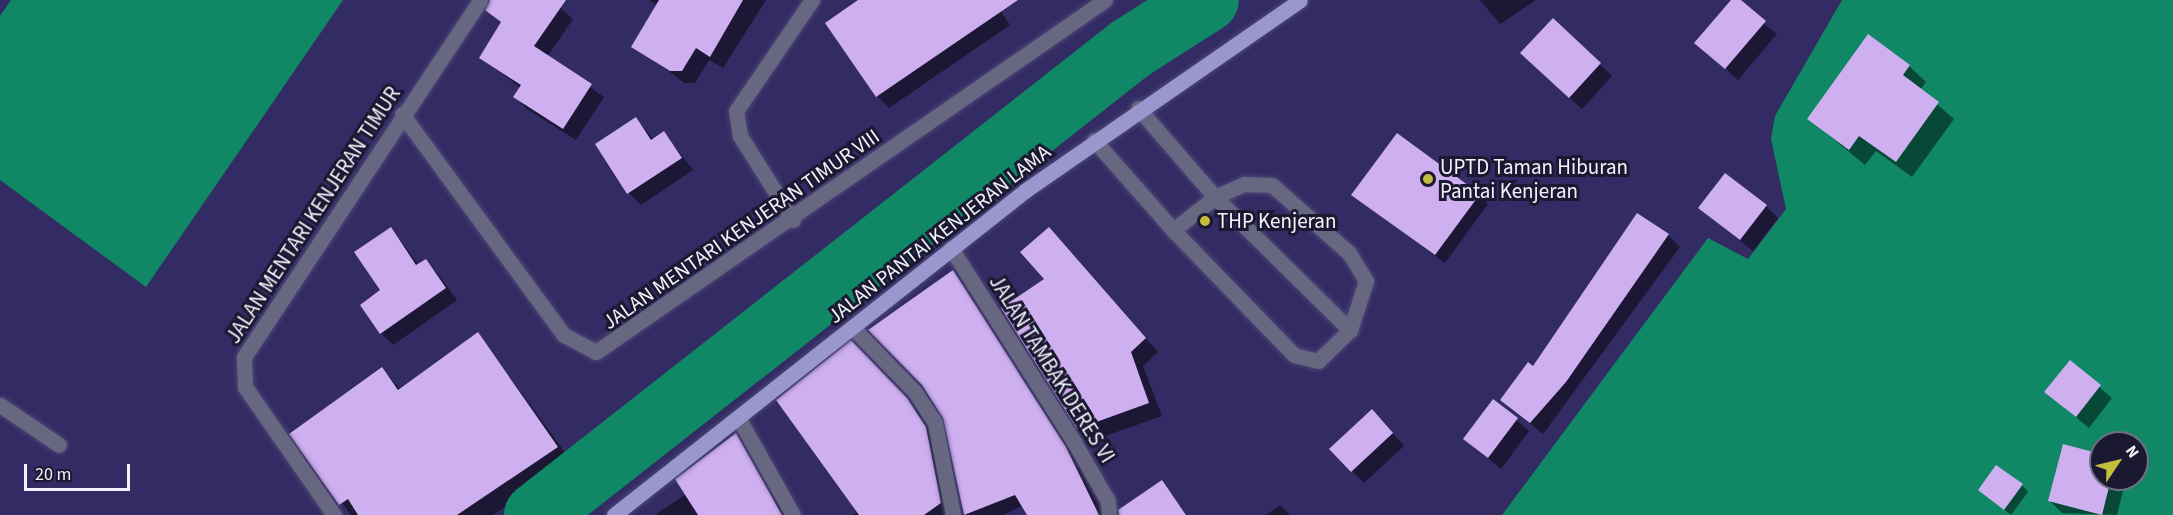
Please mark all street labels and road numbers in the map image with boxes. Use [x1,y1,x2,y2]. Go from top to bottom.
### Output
street label: JALAN MENTARI KENJERAN TIMUR [221,82,405,348]
street label: JALAN MENTARI KENJERAN TIMUR VIII [598,123,884,335]
street label: JALAN PANTAI KENJERAN LAMA [823,139,1055,329]
street label: JALAN TAMBAK DERES VI [984,270,1120,468]

